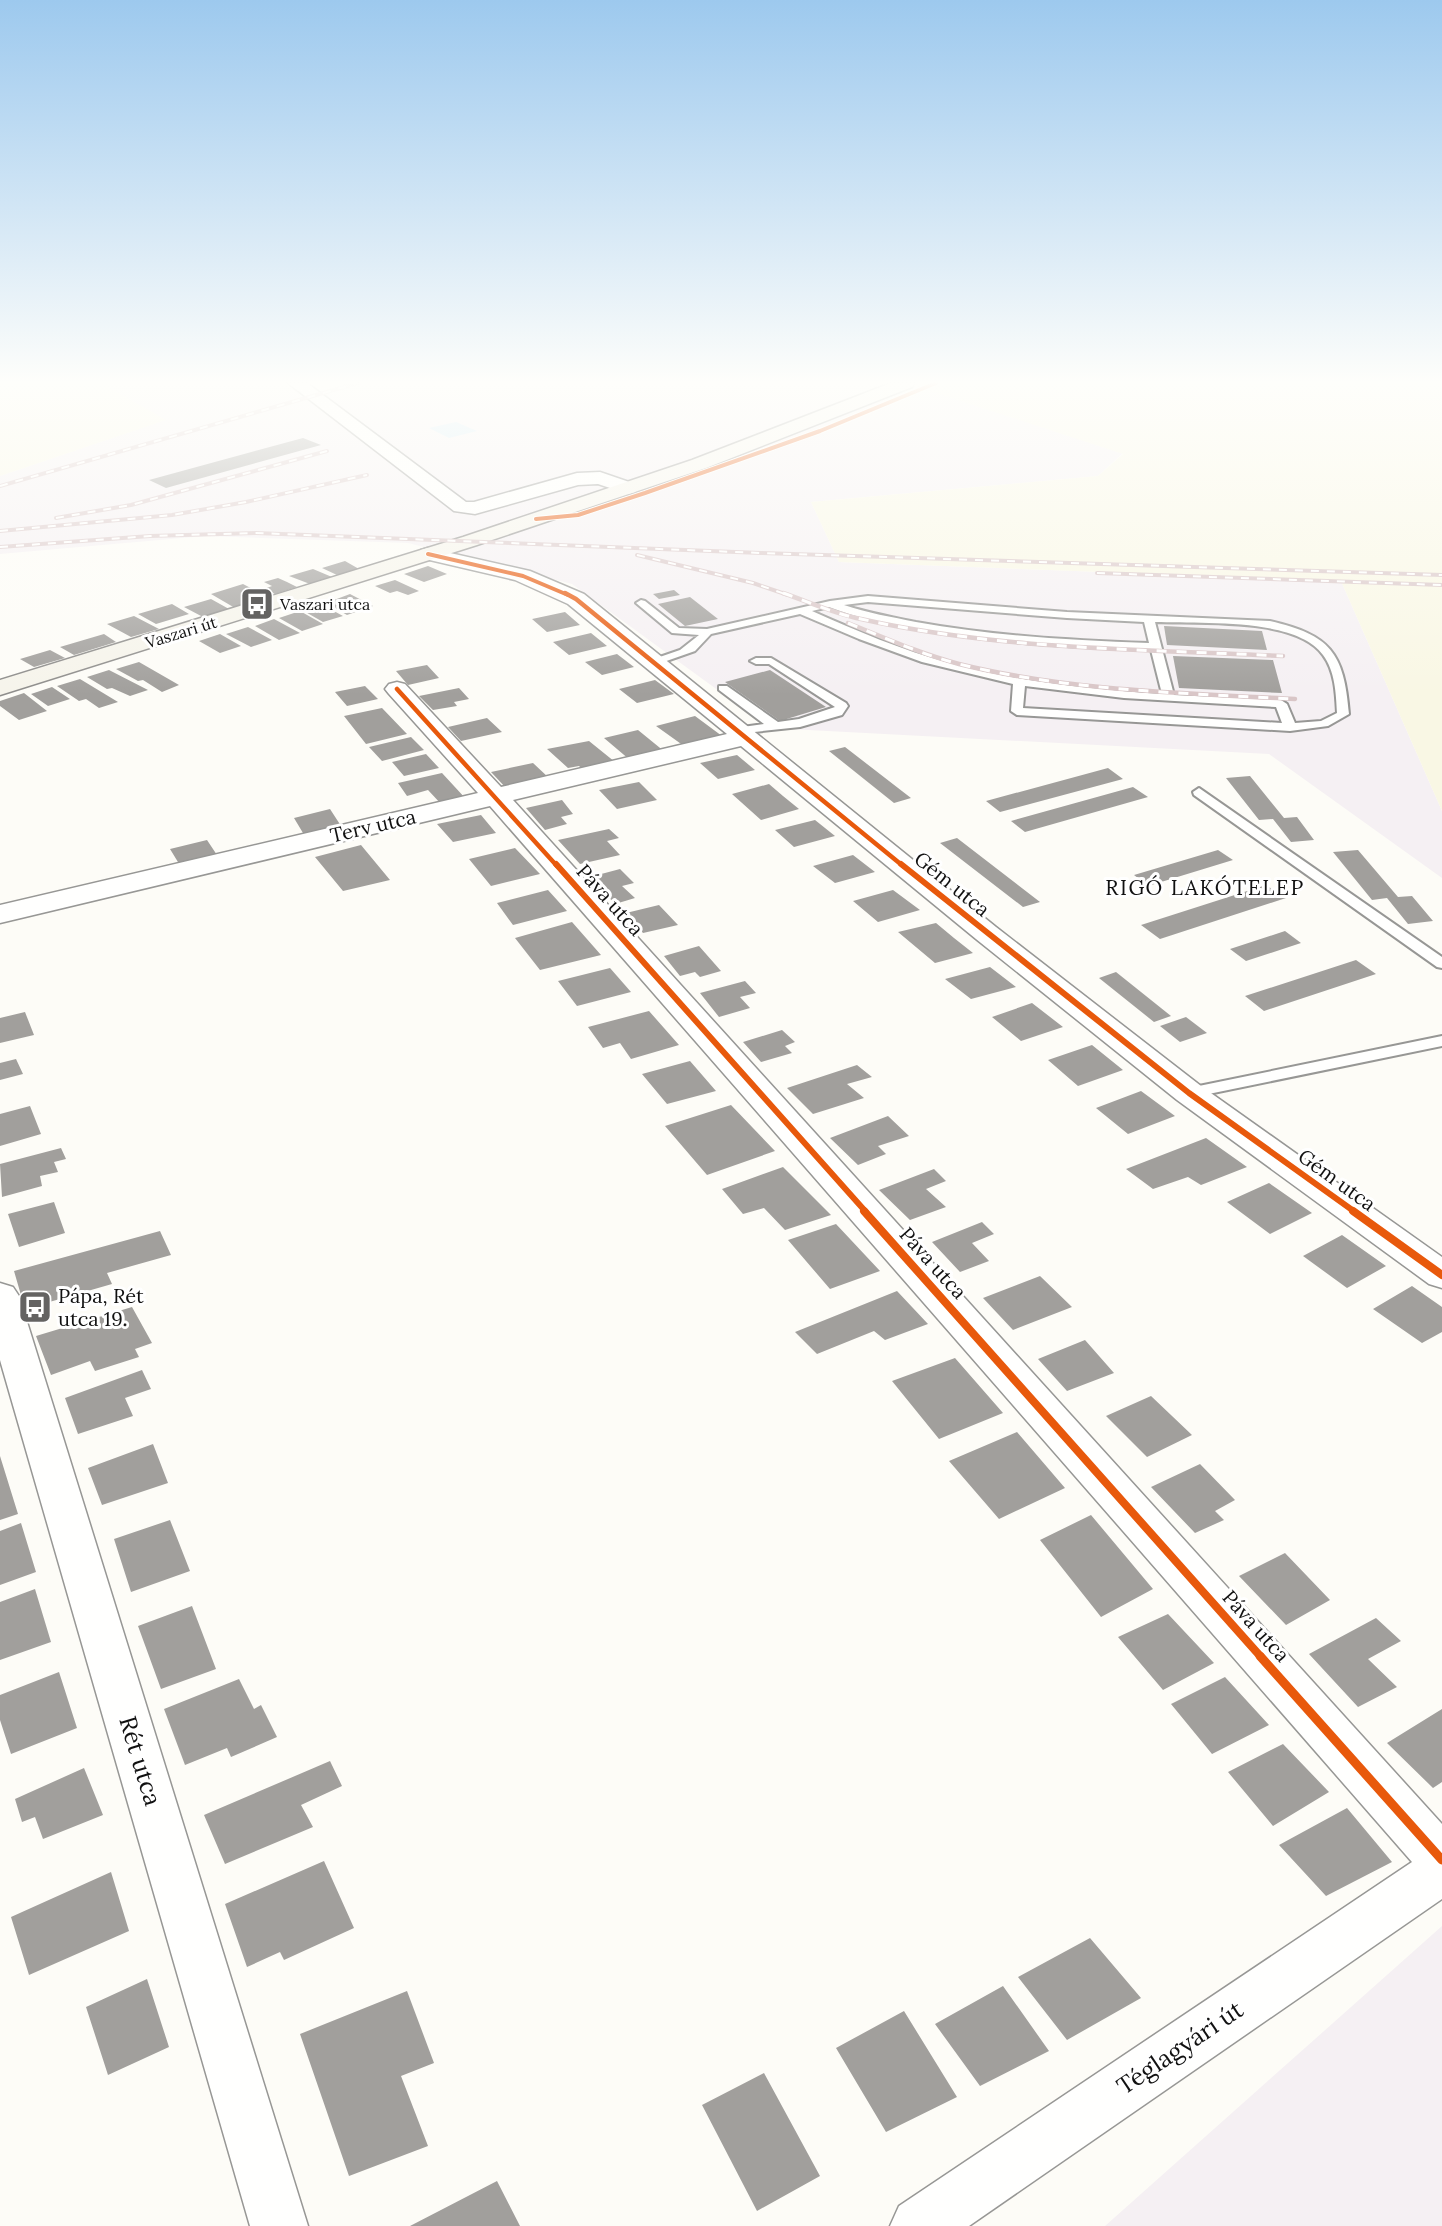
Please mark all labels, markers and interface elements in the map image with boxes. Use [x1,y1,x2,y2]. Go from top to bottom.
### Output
bus stop icon: Vaszari utca [239,586,275,622]
place label: Vaszari utca [279,594,370,614]
street label: Vaszari út [142,611,220,653]
street label: Terv utca [327,804,418,848]
street label: Gém utca [910,846,995,922]
street label: Páva utca [572,859,649,941]
district label: RIGÓ LAKÓTELEP [1105,874,1305,901]
street label: Gém utca [1294,1143,1381,1216]
street label: Páva utca [895,1222,972,1304]
place label: Pápa, Rét utca 19. [58,1283,144,1331]
bus stop icon: Pápa, Rét utca 19. [17,1289,53,1325]
street label: Páva utca [1218,1585,1295,1667]
street label: Rét utca [112,1712,169,1809]
street label: Téglagyári út [1111,1994,1249,2101]

